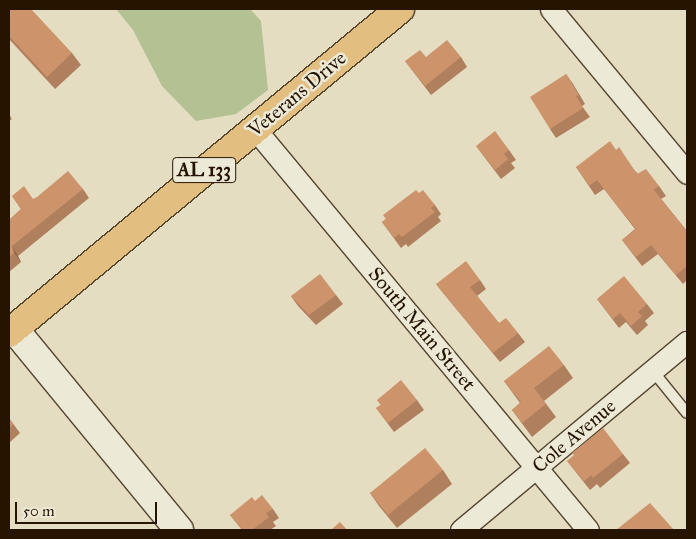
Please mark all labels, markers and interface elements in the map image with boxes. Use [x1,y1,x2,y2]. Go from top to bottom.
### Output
street label: Veterans Drive [243,46,351,142]
road number: AL 133 [172,154,236,186]
street label: South Main Street [363,262,481,396]
street label: Cole Avenue [527,394,621,478]
scale bar [18,492,160,524]
text: 50 m [23,502,55,520]

